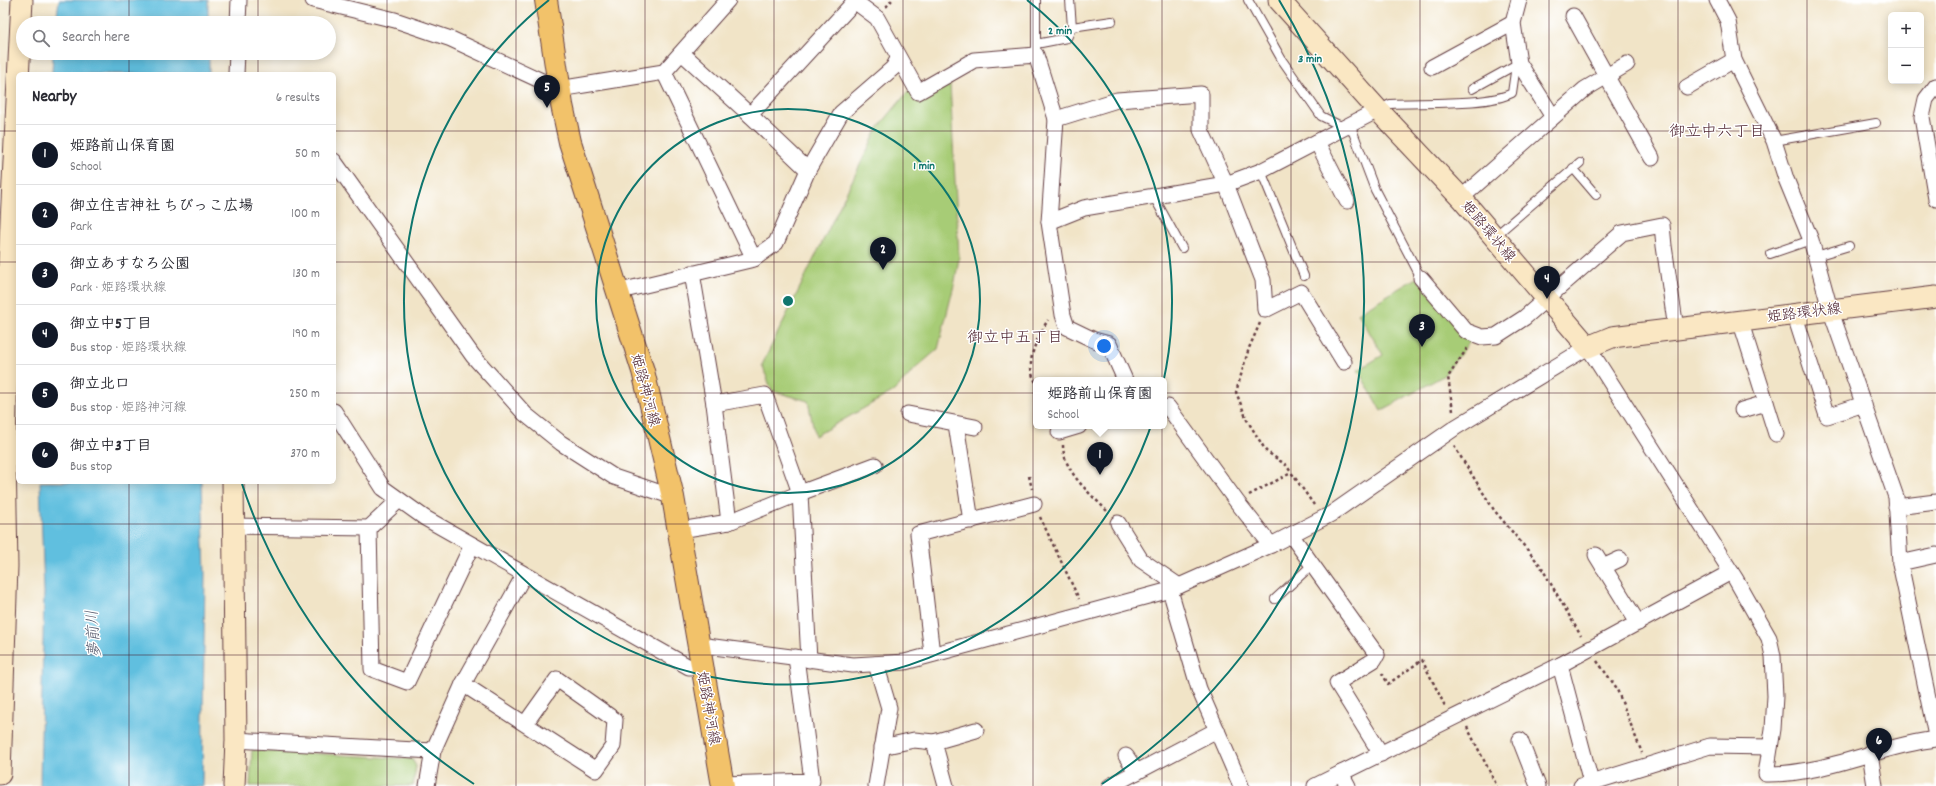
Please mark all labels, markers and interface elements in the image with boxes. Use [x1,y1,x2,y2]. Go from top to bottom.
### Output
map controls [1888,12,1924,84]
button: + [1888,12,1924,48]
search box [16,16,336,60]
text: 2 min [1048,23,1072,40]
icon: search [30,27,52,49]
text: Search here [62,27,130,49]
button: − [1888,48,1924,84]
text: 3 min [1298,51,1322,68]
pin: 5 [534,75,560,108]
text: Nearby [32,86,76,110]
text: 6 results [276,89,320,108]
district label: 御立中六丁目 [1669,121,1765,144]
text: 姫路前山保育園 [70,136,175,158]
text: 1 [44,145,46,164]
text: 50 m [295,145,320,164]
text: School [70,158,102,177]
text: 1 min [913,158,935,175]
text: 御立住吉神社 ちびっこ広場 [70,196,253,218]
street label: 姫路環状線 [1455,196,1520,268]
text: 2 [42,205,48,224]
text: 100 m [291,205,320,224]
text: Park [70,218,92,237]
pin: 2 [870,237,896,270]
text: 御立あすなろ公園 [70,254,190,276]
text: 3 [42,265,48,284]
text: 130 m [292,265,320,284]
pin: 4 [1534,266,1560,299]
text: Park · 姫路環状線 [70,279,166,298]
centre of rings [781,294,795,308]
street label: 姫路環状線 [1766,298,1843,329]
text: 御立中5丁目 [70,314,152,336]
pin: 3 [1409,314,1435,347]
text: 4 [42,325,48,344]
text: 190 m [292,325,320,344]
district label: 御立中五丁目 [967,327,1063,350]
your location [1094,336,1114,356]
text: Bus stop · 姫路環状線 [70,339,186,358]
street label: 姫路神河線 [624,351,664,430]
text: 御立北口 [70,374,130,396]
popup [1033,377,1167,429]
text: 姫路前山保育園 [1047,384,1153,406]
text: 5 [42,385,48,404]
text: 250 m [289,385,320,404]
text: Bus stop · 姫路神河線 [70,399,186,418]
text: School [1047,406,1079,425]
text: 御立中3丁目 [70,436,152,458]
pin: 1 [1087,442,1113,475]
text: 6 [42,445,48,464]
text: 370 m [290,445,320,464]
text: Bus stop [70,458,112,477]
water label: 夢前川 [81,609,108,659]
street label: 姫路神河線 [690,669,724,747]
pin: 6 [1866,728,1892,761]

